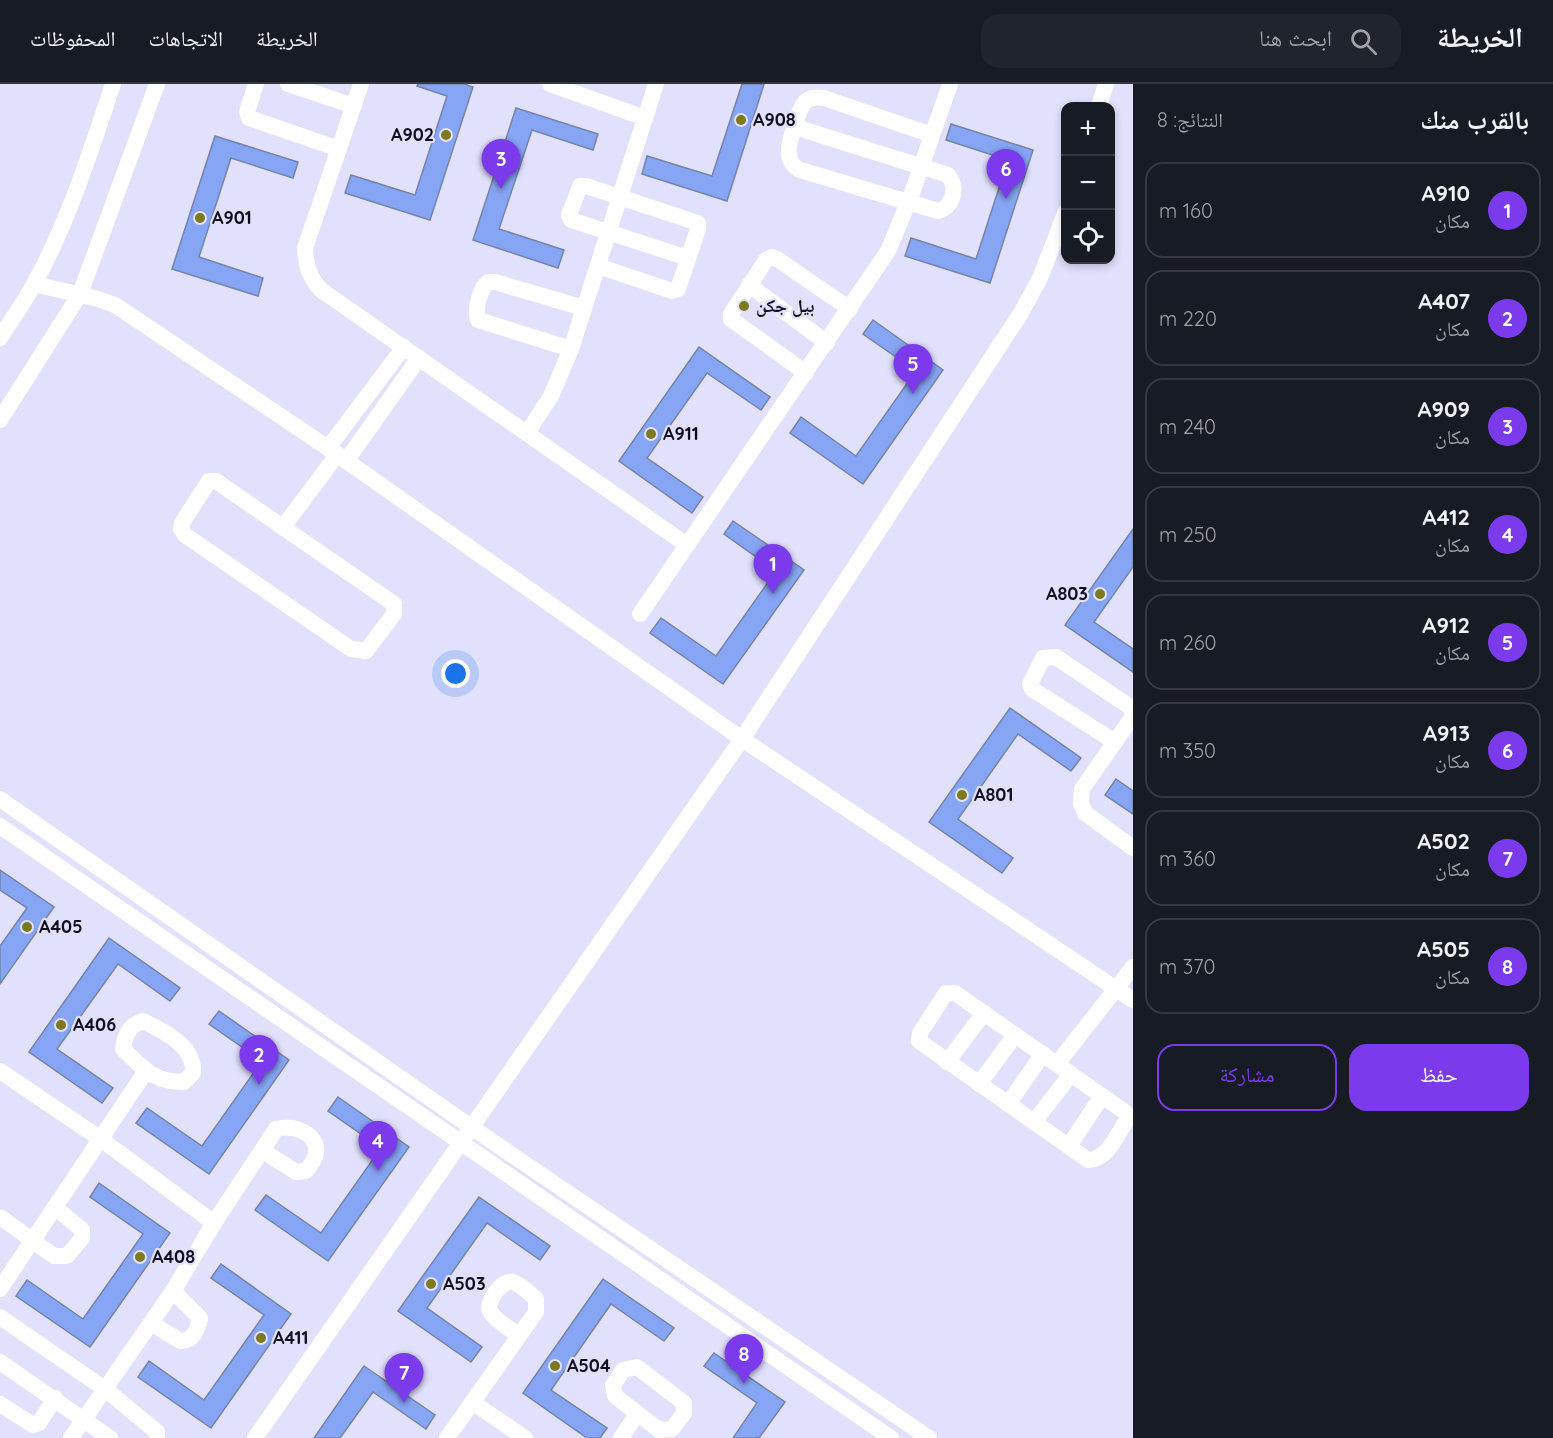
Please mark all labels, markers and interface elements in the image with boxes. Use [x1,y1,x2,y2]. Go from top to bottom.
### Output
search box [981,14,1401,68]
text: الخريطة [1437,19,1523,54]
text: ابحث هنا [1259,24,1332,52]
text: المحفوظات [30,25,115,51]
text: الاتجاهات [148,25,223,51]
text: الخريطة [256,25,318,51]
icon: search [1347,25,1380,58]
map controls [1061,102,1115,264]
button: + [1061,102,1115,156]
text: بالقرب منك [1420,103,1529,136]
text: النتائج: 8 [1157,107,1223,132]
place label: A908 [753,108,796,131]
marker: A908 [734,113,748,127]
place label: A902 [391,123,434,146]
marker: A902 [439,128,453,142]
pin: 3 [482,140,520,189]
pin: 6 [986,150,1026,199]
button: − [1061,156,1115,210]
text: A910 [1421,179,1470,207]
text: 160 m [1159,198,1213,223]
text: 1 [1504,198,1511,223]
place label: A901 [212,206,252,229]
text: مكان [1435,208,1470,233]
button: locate [1061,210,1115,264]
marker: A901 [193,211,207,225]
text: A407 [1418,287,1470,315]
place label: بيل جكن [756,294,814,317]
marker: بيل جكن [737,299,751,313]
text: 220 m [1159,306,1217,331]
text: 2 [1502,306,1513,331]
text: مكان [1435,316,1470,341]
pin: 5 [894,344,932,394]
text: A909 [1417,395,1470,423]
text: 240 m [1159,414,1216,439]
text: 3 [1502,414,1513,439]
place label: A911 [663,422,699,445]
text: مكان [1435,424,1470,449]
marker: A911 [644,427,658,441]
text: A412 [1423,503,1470,531]
text: 250 m [1159,522,1217,547]
text: 4 [1502,522,1513,547]
text: مكان [1435,532,1470,557]
pin: 1 [754,544,792,594]
place label: A803 [1046,582,1088,605]
marker: A803 [1093,587,1107,601]
text: A912 [1422,611,1470,639]
text: 260 m [1159,630,1216,655]
text: 5 [1502,630,1513,655]
text: مكان [1435,640,1470,665]
your location [441,659,470,688]
text: A913 [1423,719,1470,747]
text: 350 m [1159,738,1216,763]
text: 6 [1502,738,1513,763]
text: مكان [1435,748,1470,773]
place label: A801 [974,783,1013,806]
marker: A801 [955,788,969,802]
text: A502 [1417,827,1470,855]
text: 360 m [1159,846,1216,871]
text: 7 [1502,846,1513,871]
text: مكان [1435,856,1470,881]
place label: A405 [39,915,83,938]
marker: A405 [20,920,34,934]
text: A505 [1417,935,1470,963]
text: 370 m [1159,954,1215,979]
text: 8 [1502,954,1513,979]
text: مكان [1435,964,1470,989]
place label: A406 [73,1013,116,1036]
marker: A406 [54,1018,68,1032]
pin: 2 [240,1036,278,1085]
button: مشاركة [1157,1044,1337,1111]
button: حفظ [1349,1044,1529,1111]
pin: 4 [358,1122,398,1171]
place label: A408 [152,1245,195,1268]
marker: A408 [133,1250,147,1264]
place label: A503 [443,1272,486,1295]
marker: A503 [424,1277,438,1291]
place label: A411 [273,1326,309,1349]
marker: A411 [254,1331,268,1345]
pin: 8 [724,1334,764,1384]
pin: 7 [384,1354,424,1403]
place label: A504 [567,1354,611,1377]
marker: A504 [548,1359,562,1373]

